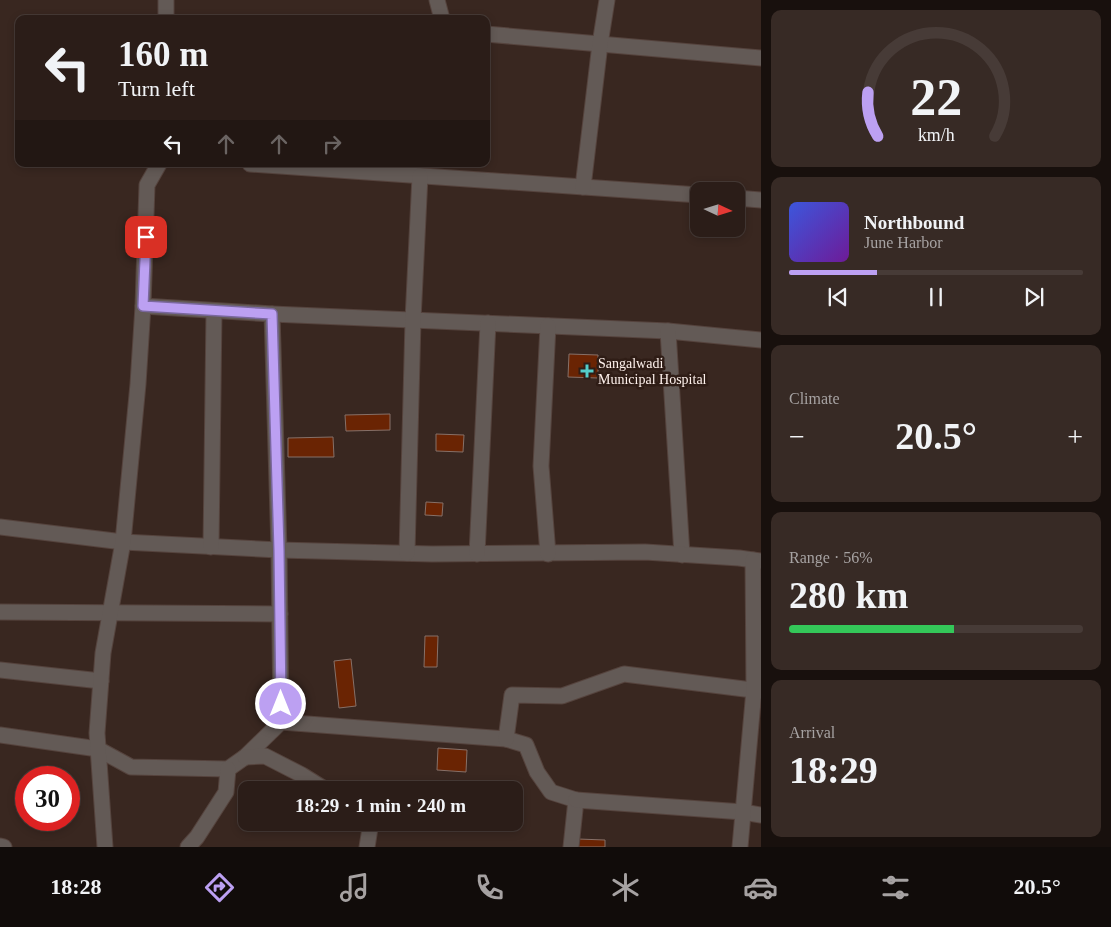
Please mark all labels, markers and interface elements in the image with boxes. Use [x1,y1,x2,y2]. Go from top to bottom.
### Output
icon: left [35,35,100,100]
text: 160 m [118,35,208,74]
text: 22 [910,69,962,126]
text: Turn left [118,76,195,101]
text: km/h [918,125,954,145]
icon: left [159,130,187,158]
icon: ahead [212,130,240,158]
icon: ahead [265,130,293,158]
icon: right [318,130,346,158]
north arrow [690,182,745,238]
map controls [690,182,745,237]
text: Northbound [864,212,964,233]
pin [125,216,167,258]
icon: arrive [132,223,160,251]
text: June Harbor [864,234,943,251]
icon: previous [824,283,852,311]
icon: pause [922,283,950,311]
icon: next [1020,283,1048,311]
place label: Sangalwadi Municipal Hospital [598,356,707,387]
marker: Sangalwadi Municipal Hospital [580,364,594,378]
text: Climate [789,390,840,407]
text: 20.5° [895,415,977,457]
text: − [789,421,805,452]
text: + [1067,421,1083,452]
text: Range · 56% [789,549,873,566]
text: 280 km [789,574,908,616]
position arrow [254,677,306,729]
text: Arrival [789,724,835,741]
text: 18:29 [789,749,878,791]
speed limit sign: 30 [15,766,80,831]
text: 18:29 · 1 min · 240 m [295,795,466,816]
icon: directions [202,870,237,905]
icon: music [337,870,372,905]
icon: phone [472,870,507,905]
icon: climate [608,870,643,905]
icon: car [743,870,778,905]
icon: filters [878,870,913,905]
text: 18:28 [50,874,101,899]
text: 20.5° [1013,874,1061,899]

